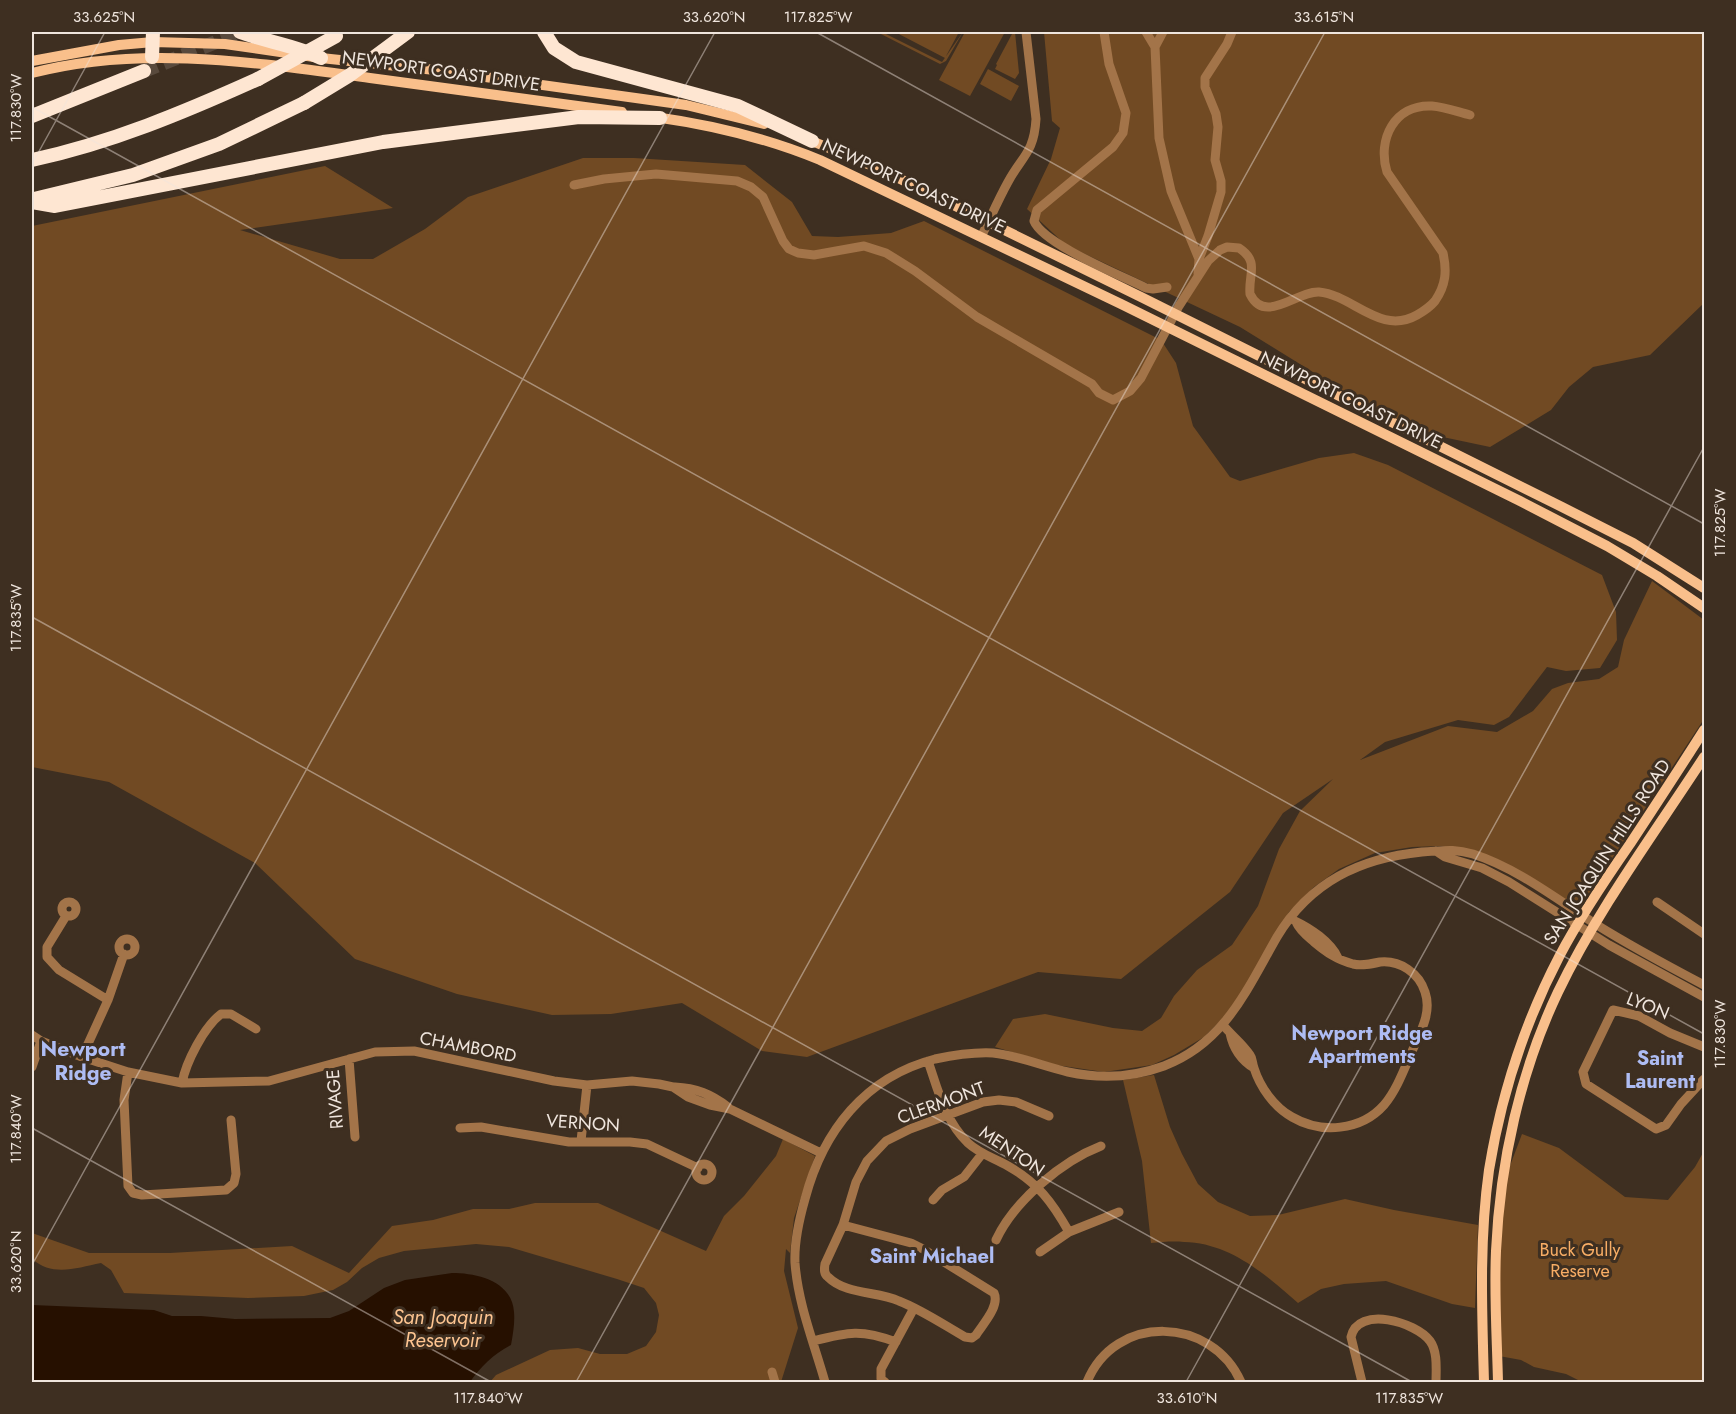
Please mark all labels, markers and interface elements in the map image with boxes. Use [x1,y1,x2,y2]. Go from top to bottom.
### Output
text: 33.625°N [73,6,135,28]
text: 33.620°N [683,6,745,28]
text: 117.825°W [784,6,852,28]
text: 33.615°N [1294,6,1354,28]
street label: NEWPORT COAST DRIVE [340,44,542,98]
text: 117.830°W [5,73,27,142]
street label: NEWPORT COAST DRIVE [818,132,1010,240]
street label: NEWPORT COAST DRIVE [1256,345,1446,455]
text: 117.825°W [1709,489,1731,557]
text: 117.835°W [5,584,27,652]
street label: SAN JOAQUIN HILLS ROAD [1537,754,1677,950]
street label: LYON [1623,986,1673,1026]
text: 117.830°W [1709,999,1731,1068]
district label: Newport Ridge Apartments [1291,1019,1433,1071]
street label: CHAMBORD [417,1025,519,1069]
district label: Newport Ridge [40,1034,126,1088]
district label: Saint Laurent [1625,1044,1696,1096]
street label: RIVAGE [320,1068,350,1130]
street label: CLERMONT [894,1075,989,1131]
text: 117.840°W [5,1094,27,1164]
street label: VERNON [545,1107,621,1139]
street label: MENTON [974,1120,1050,1182]
text: 33.620°N [5,1231,27,1293]
park label: Buck Gully Reserve [1539,1237,1621,1284]
district label: Saint Michael [870,1242,994,1271]
water label: San Joaquin Reservoir [393,1303,493,1355]
text: 117.840°W [453,1387,523,1409]
text: 33.610°N [1157,1387,1217,1409]
text: 117.835°W [1375,1387,1443,1409]

